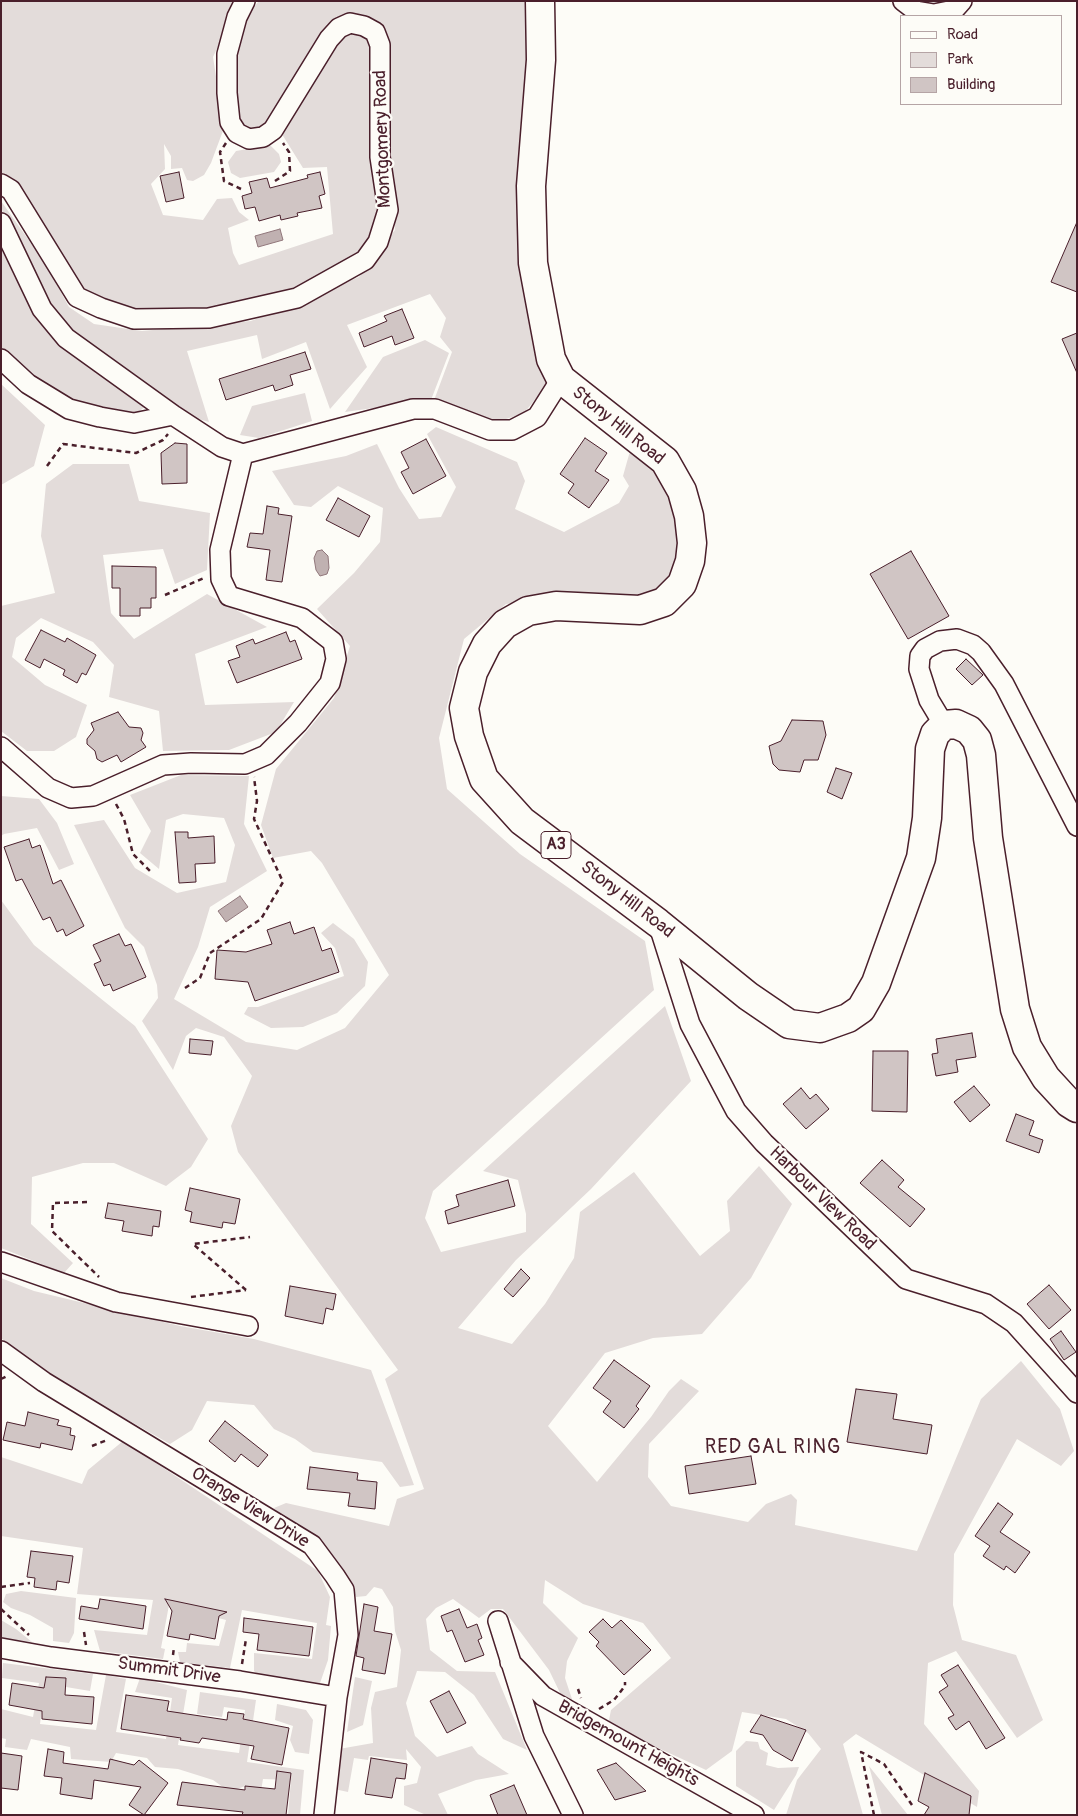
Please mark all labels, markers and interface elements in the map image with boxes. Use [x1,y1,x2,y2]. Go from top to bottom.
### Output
legend [900,15,1063,105]
text: Road [947,25,978,44]
text: Park [947,50,973,69]
street label: Montgomery Road [370,70,396,208]
text: Building [947,75,995,94]
street label: Stony Hill Road [567,382,669,470]
road number: A3 [541,832,571,858]
street label: Stony Hill Road [576,857,678,943]
street label: Harbour View Road [764,1143,880,1255]
district label: RED GAL RING [703,1436,843,1460]
street label: Orange View Drive [187,1463,313,1553]
street label: Summit Drive [116,1653,222,1689]
street label: Bridgemount Heights [554,1696,702,1792]

